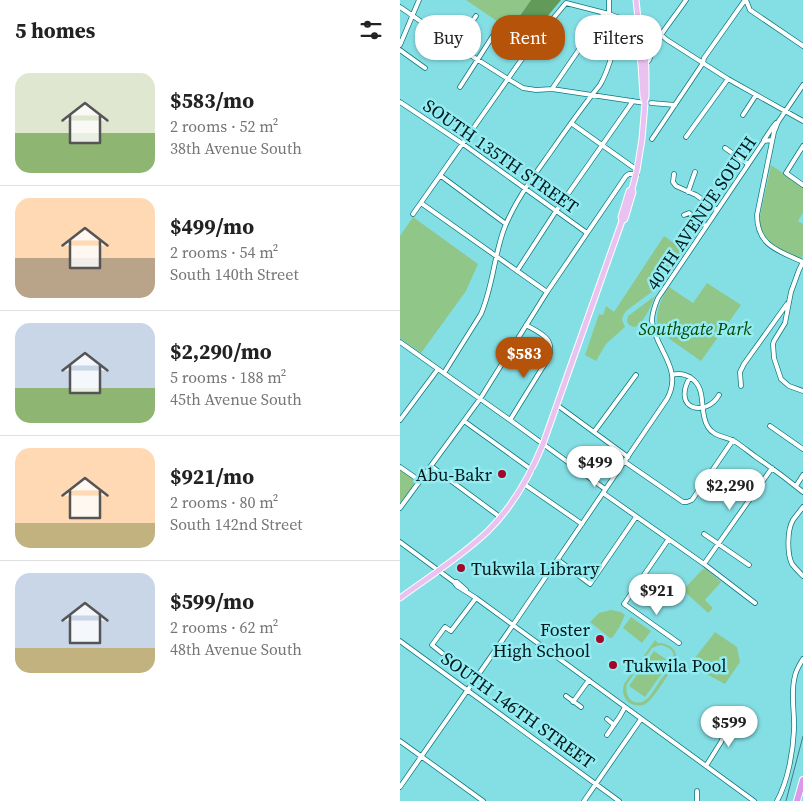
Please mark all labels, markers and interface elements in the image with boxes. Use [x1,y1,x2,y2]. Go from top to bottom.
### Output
chip: Buy [415,15,481,60]
chip: Rent [491,15,565,60]
chip: Filters [575,15,662,60]
text: 5 homes [15,16,95,45]
icon: filters [357,16,385,44]
text: $583/mo [170,86,254,115]
icon: home [55,93,115,153]
street label: SOUTH 135TH STREET [418,93,584,219]
text: 2 rooms · 52 m² [170,115,278,137]
street label: 40TH AVENUE SOUTH [640,131,762,295]
text: 38th Avenue South [170,137,302,159]
text: $499/mo [170,212,254,241]
icon: home [55,218,115,278]
text: 2 rooms · 54 m² [170,241,278,263]
text: South 140th Street [170,263,299,285]
park label: Southgate Park [638,316,752,341]
pin: $583 [494,336,554,379]
text: $2,290/mo [170,337,272,366]
text: $583 [507,342,541,364]
icon: home [55,343,115,403]
text: 5 rooms · 188 m² [170,366,286,388]
text: 45th Avenue South [170,388,302,410]
pin: $499 [565,446,625,488]
text: $499 [578,451,612,473]
text: $921/mo [170,462,254,491]
place label: Abu-Bakr [416,462,492,487]
icon: home [55,468,115,528]
marker: Abu-Bakr [496,468,508,480]
pin: $2,290 [689,468,771,511]
text: $2,290 [706,474,754,496]
text: 2 rooms · 80 m² [170,491,278,513]
text: South 142nd Street [170,513,303,535]
place label: Tukwila Library [471,556,600,581]
marker: Tukwila Library [455,562,467,574]
pin: $921 [627,574,687,616]
text: $921 [640,579,674,601]
text: $599/mo [170,587,254,616]
icon: home [55,593,115,653]
text: 2 rooms · 62 m² [170,616,278,638]
place label: Foster High School [493,617,590,663]
marker: Foster High School [594,633,606,645]
text: 48th Avenue South [170,638,302,660]
street label: SOUTH 146TH STREET [436,646,600,774]
place label: Tukwila Pool [623,653,727,678]
marker: Tukwila Pool [607,659,619,671]
pin: $599 [699,706,759,748]
text: $599 [712,711,746,733]

